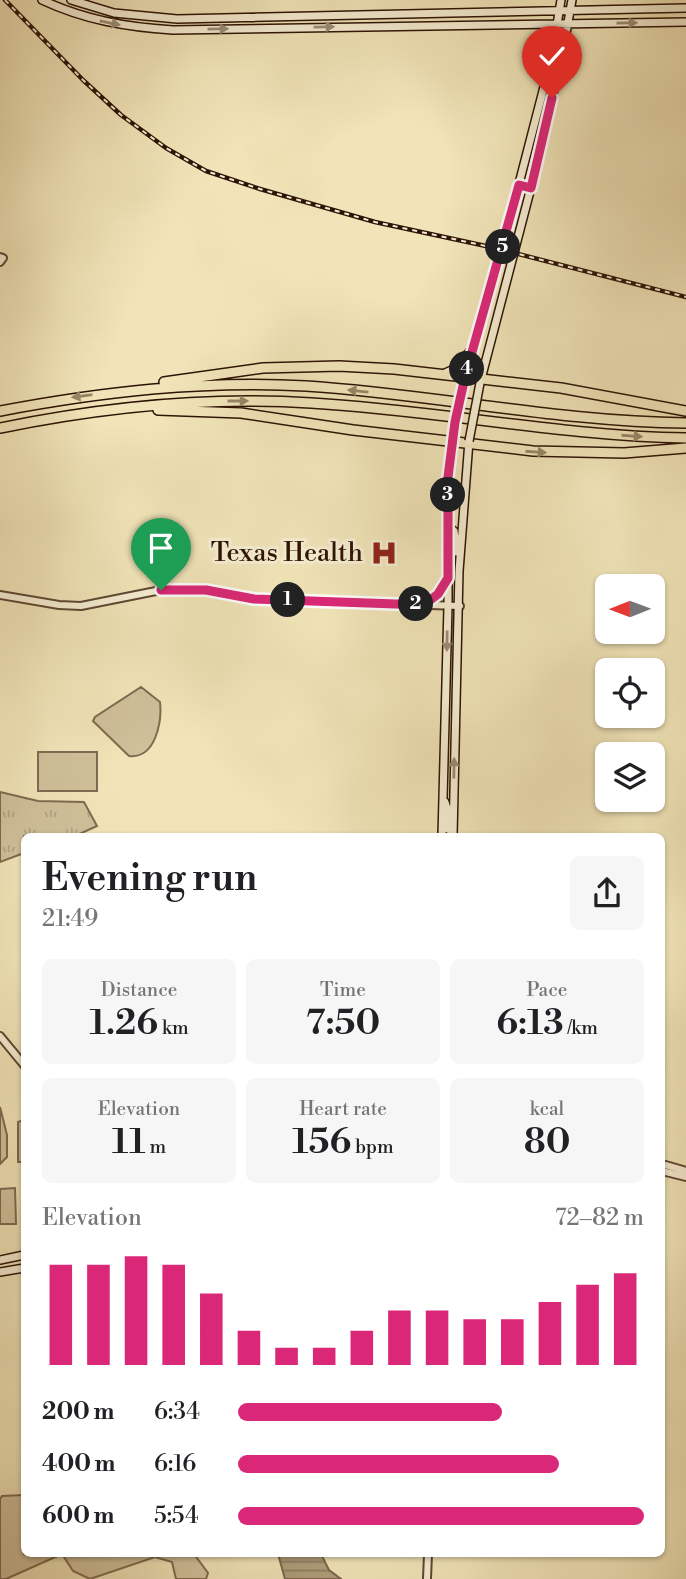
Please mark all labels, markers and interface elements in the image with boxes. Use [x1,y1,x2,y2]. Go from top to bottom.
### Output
one-way arrow [616,17,638,28]
one-way arrow [99,18,121,29]
one-way arrow [313,21,335,33]
one-way arrow [207,23,229,35]
pin [522,26,582,98]
icon: check [533,37,571,75]
pin: 5 [486,230,520,264]
text: 5 [497,234,508,258]
pin: 4 [449,352,484,386]
text: 4 [460,356,473,380]
one-way arrow [347,385,369,396]
one-way arrow [71,391,93,402]
one-way arrow [227,395,249,407]
one-way arrow [621,431,643,442]
one-way arrow [525,446,547,457]
pin: 3 [430,477,466,512]
text: 3 [442,482,453,506]
pin [131,518,191,590]
icon: arrive [142,529,180,567]
place label: Texas Health [211,537,363,569]
hospital icon: Texas Health [369,538,399,568]
north arrow [595,574,665,644]
map controls [595,574,665,812]
pin: 1 [270,582,306,618]
pin: 2 [398,586,434,622]
text: 1 [283,587,292,611]
text: 2 [410,591,421,615]
one-way arrow [442,630,453,652]
button: locate [595,658,665,728]
button: layers [595,742,665,812]
one-way arrow [448,757,460,779]
text: Evening run [42,855,257,902]
button: share [570,856,644,930]
text: 21:49 [42,905,98,933]
text: Distance [101,978,177,1002]
text: Time [320,978,366,1002]
text: Pace [527,978,567,1002]
text: 1.26 [89,1002,158,1045]
text: 7:50 [306,1002,380,1045]
text: 6:13 [496,1002,564,1045]
text: km [158,1016,189,1040]
text: /km [564,1016,598,1040]
text: Elevation [98,1097,180,1121]
text: Heart rate [299,1097,387,1121]
text: kcal [530,1097,564,1121]
text: 11 [112,1121,146,1164]
text: 156 [292,1121,351,1164]
text: 80 [524,1121,570,1164]
text: m [146,1135,166,1159]
text: bpm [351,1135,394,1159]
text: Elevation [42,1204,142,1232]
text: 72–82 m [555,1204,644,1232]
text: 200 m [42,1398,114,1426]
text: 6:34 [154,1398,200,1426]
text: 400 m [42,1450,115,1478]
text: 6:16 [154,1450,196,1478]
text: 600 m [42,1502,115,1530]
text: 5:54 [154,1502,199,1530]

